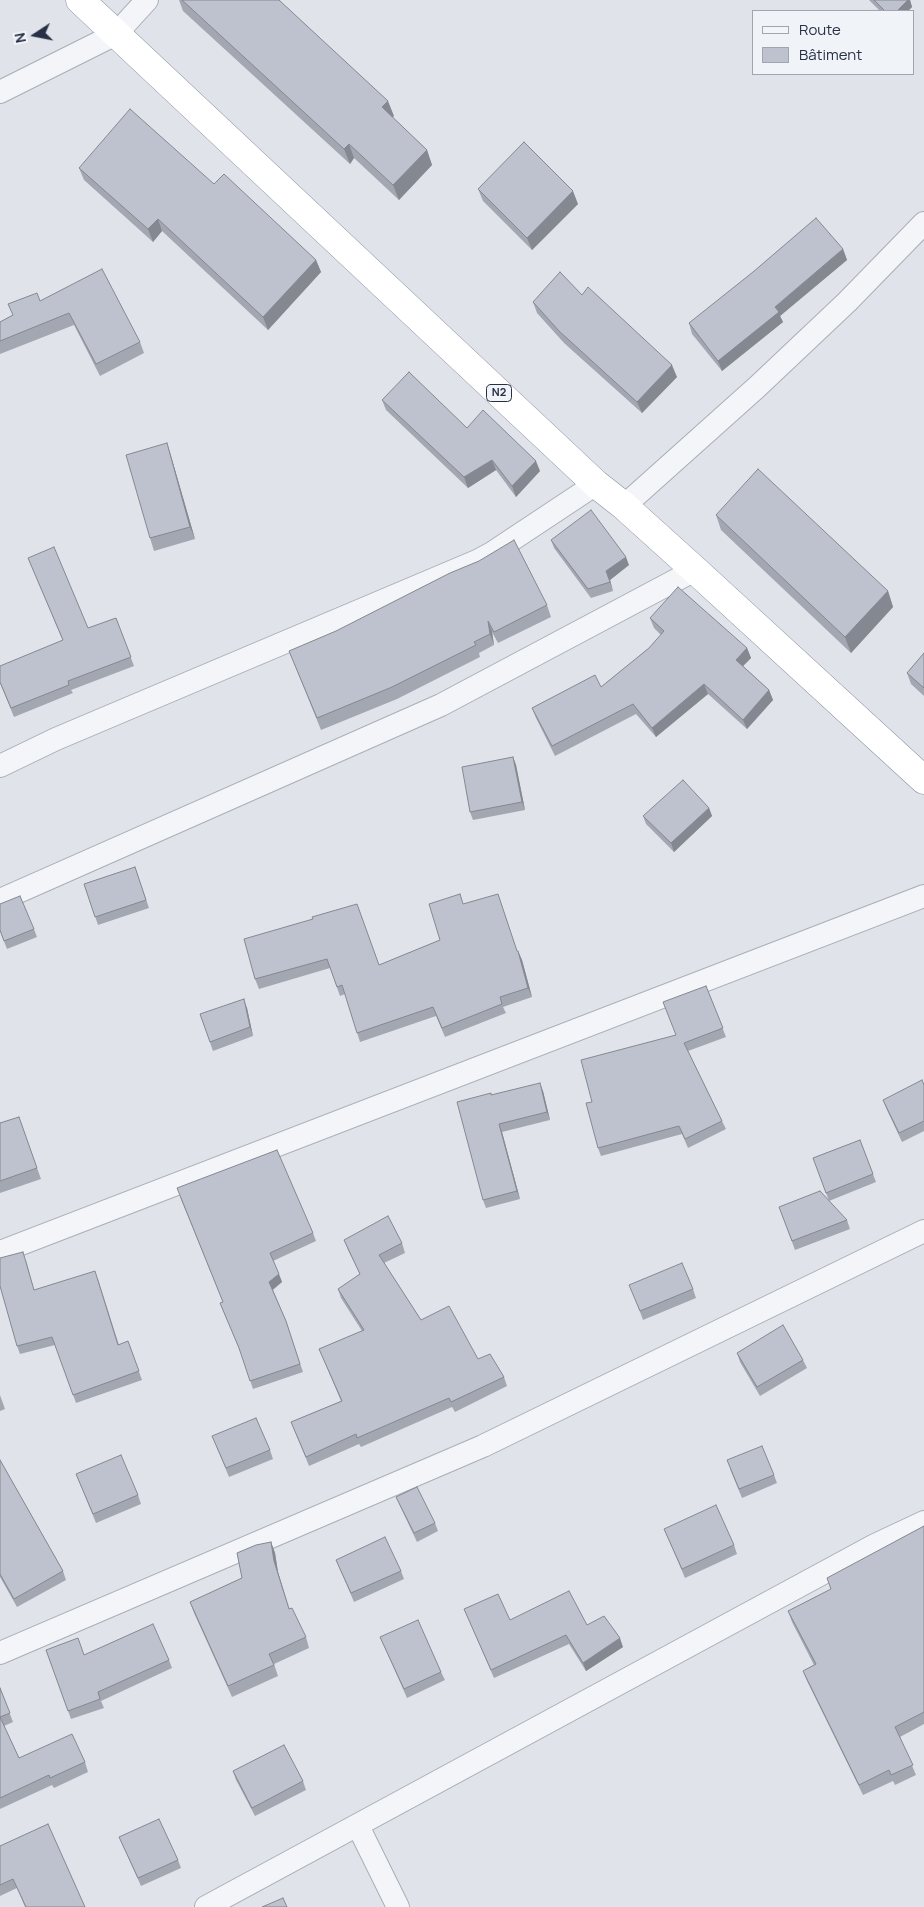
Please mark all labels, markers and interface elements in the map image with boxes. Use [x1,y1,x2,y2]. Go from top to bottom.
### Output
north arrow [10,10,60,60]
legend [752,10,914,75]
text: Route [799,19,841,40]
text: N [9,31,30,45]
text: Bâtiment [799,44,862,65]
road number: N2 [486,384,512,402]

